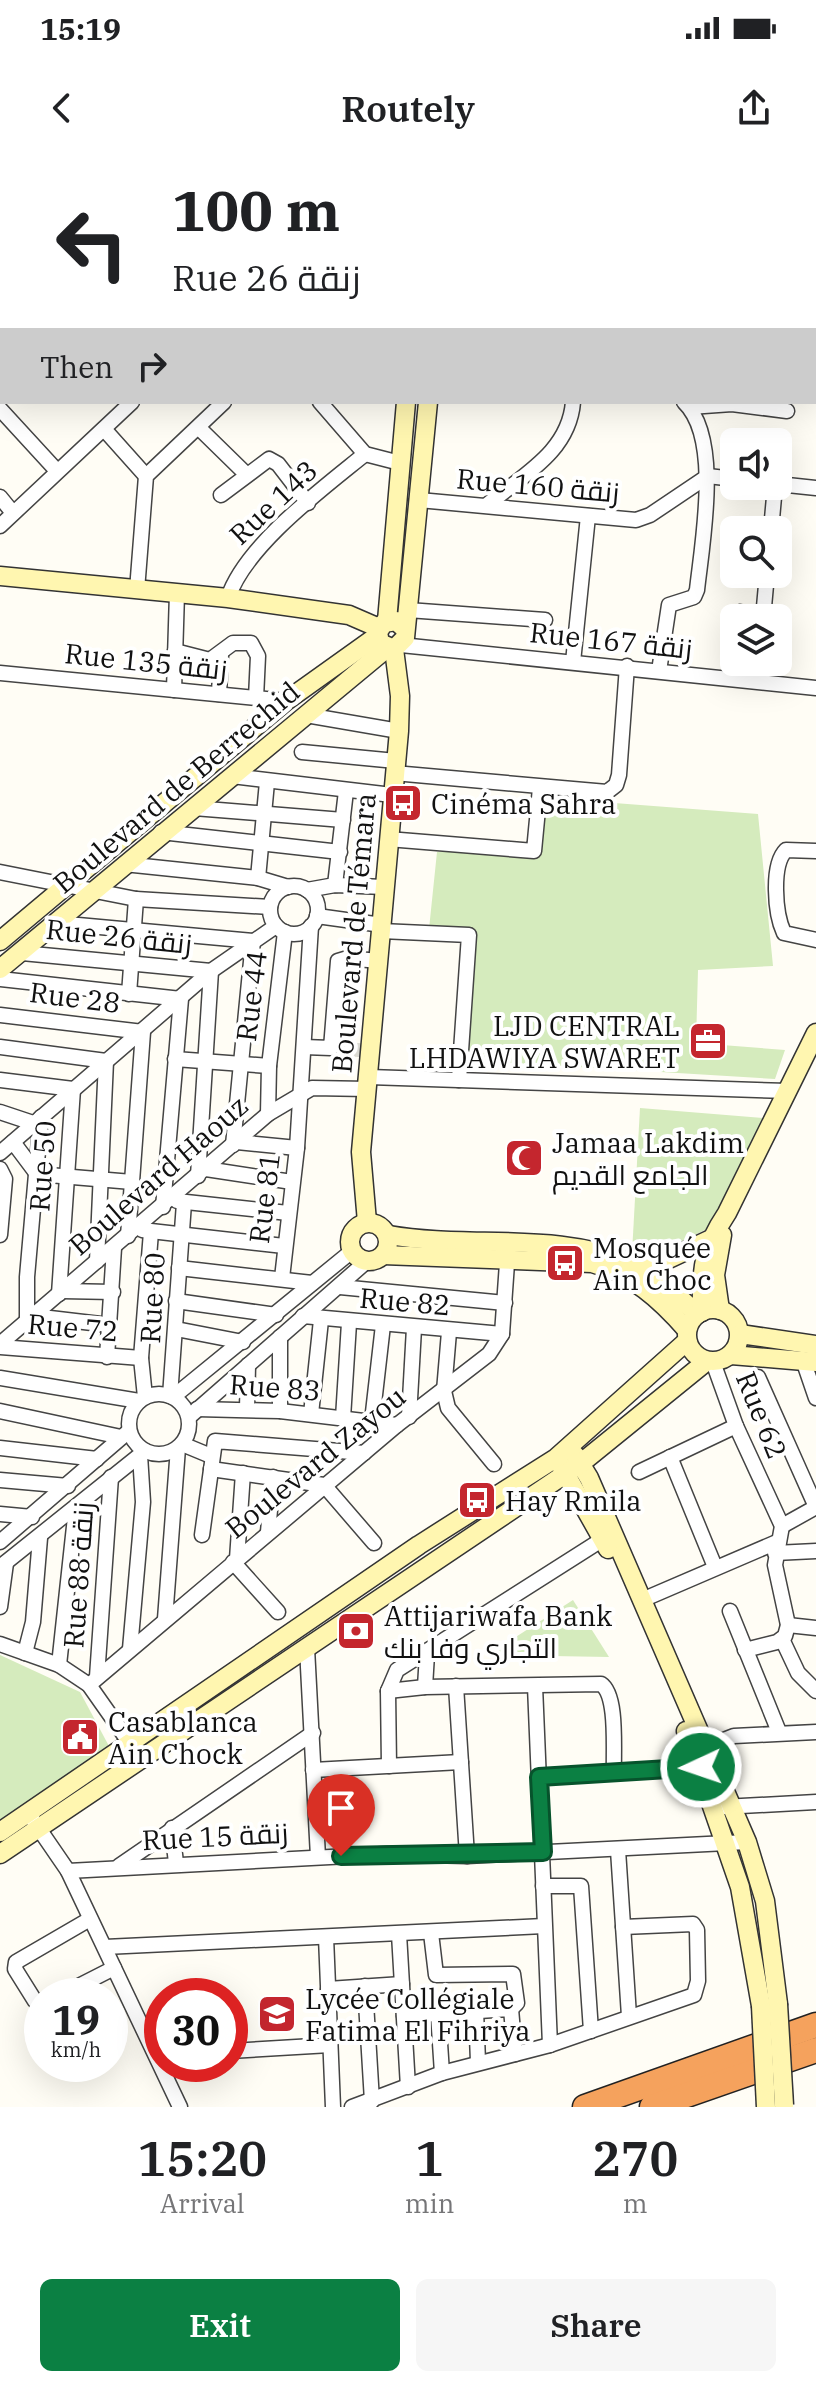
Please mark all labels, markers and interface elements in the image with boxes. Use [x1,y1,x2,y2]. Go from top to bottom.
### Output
text: 15:19 [40,9,121,48]
text: Routely [341,85,475,132]
icon: back [40,86,84,130]
icon: share [732,86,776,130]
text: 100 m [172,174,340,246]
icon: left [40,192,144,296]
text: Rue 26 زنقة [172,254,360,301]
icon: right [130,344,174,388]
text: Then [40,347,114,386]
map controls [720,428,792,676]
button: sound [720,428,792,500]
street label: Rue 143 [221,452,325,552]
street label: Rue 160 زنقة [455,459,621,511]
button: search [720,516,792,588]
button: layers [720,604,792,676]
street label: Rue 167 زنقة [528,613,694,667]
street label: Rue 135 زنقة [63,634,229,688]
street label: Boulevard de Berrechid [45,673,307,901]
bus stop icon: Cinéma Sahra [382,782,424,824]
place label: Cinéma Sahra [431,785,616,822]
street label: Boulevard de Témara [322,791,384,1075]
street label: Rue 26 زنقة [44,910,194,962]
street label: Rue 44 [227,949,275,1043]
street label: Rue 28 [28,973,122,1021]
place label: LJD CENTRAL LHDAWIYA SWARET [409,1007,680,1076]
office icon: LJD CENTRAL LHDAWIYA SWARET [687,1020,729,1062]
street label: Boulevard Haouz [61,1087,255,1263]
street label: Rue 50 [20,1119,64,1213]
place label: Jamaa Lakdim الجامع القديم [552,1124,744,1195]
mosque icon: Jamaa Lakdim الجامع القديم [503,1137,545,1179]
street label: Rue 81 [240,1151,288,1245]
place label: Mosquée Ain Choc [593,1229,712,1298]
bus stop icon: Mosquée Ain Choc [544,1242,586,1284]
street label: Rue 80 [131,1252,173,1344]
street label: Rue 82 [358,1279,452,1323]
street label: Rue 72 [26,1305,120,1349]
street label: Rue 83 [228,1365,322,1409]
street label: Rue 62 [728,1366,796,1464]
street label: Boulevard Zayou [217,1378,413,1546]
bus stop icon: Hay Rmila [456,1479,498,1521]
place label: Hay Rmila [505,1482,642,1519]
street label: Rue 88 زنقة [54,1501,102,1649]
place label: Attijariwafa Bank التجاري وفا بنك [384,1597,613,1670]
bank icon: Attijariwafa Bank التجاري وفا بنك [335,1610,377,1652]
place label: Casablanca Ain Chock [108,1703,258,1772]
public building icon: Casablanca Ain Chock [59,1716,101,1758]
position arrow [659,1725,743,1809]
pin [307,1774,375,1856]
icon: arrive [319,1786,363,1830]
street label: Rue 15 زنقة [141,1814,289,1858]
speed limit sign: 30 [144,1978,248,2082]
place label: Lycée Collégiale Fatima El Fihriya [305,1980,531,2049]
school or university icon: Lycée Collégiale Fatima El Fihriya [256,1993,298,2035]
text: 19 [52,1994,100,2046]
text: km/h [51,2036,101,2063]
text: 15:20 [138,2127,267,2189]
text: 1 [415,2127,444,2189]
text: 270 [592,2127,678,2189]
text: Arrival [160,2186,245,2220]
text: min [405,2186,454,2220]
text: m [623,2186,648,2220]
button: Exit [40,2279,400,2371]
button: Share [416,2279,776,2371]

